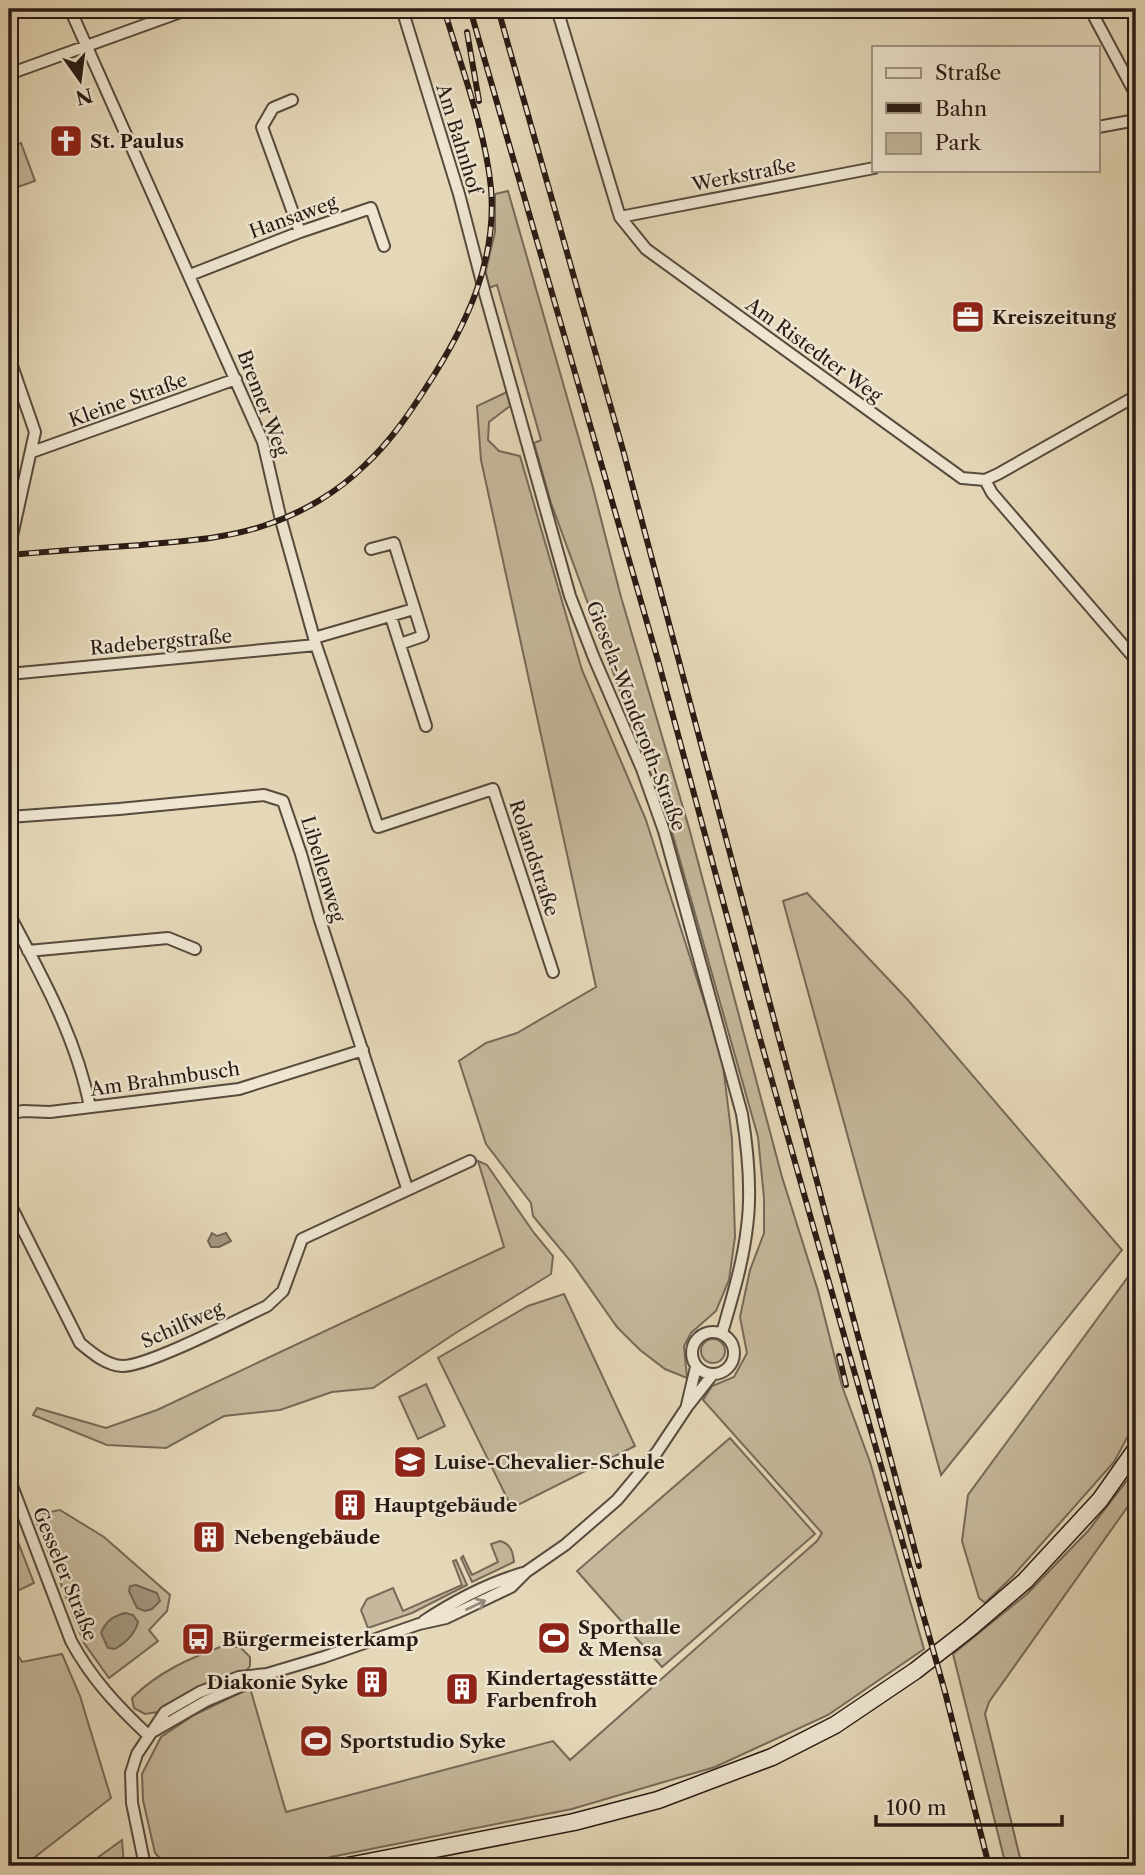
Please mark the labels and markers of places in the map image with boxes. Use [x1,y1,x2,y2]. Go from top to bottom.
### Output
church icon: St. Paulus [47,122,85,160]
place label: St. Paulus [90,130,184,153]
office icon: Kreiszeitung [949,298,987,336]
place label: Kreiszeitung [992,306,1117,329]
school or university icon: Luise-Chevalier-Schule [391,1443,429,1481]
place label: Luise-Chevalier-Schule [434,1451,665,1474]
building icon: Hauptgebäude [331,1486,369,1524]
place label: Hauptgebäude [374,1494,517,1517]
building icon: Nebengebäude [190,1518,228,1556]
place label: Nebengebäude [234,1526,380,1549]
place label: Sporthalle & Mensa [578,1616,681,1661]
sports icon: Sporthalle & Mensa [535,1619,573,1657]
bus stop icon: Bürgermeisterkamp [179,1620,217,1658]
place label: Bürgermeisterkamp [222,1628,419,1651]
building icon: Diakonie Syke [353,1663,391,1701]
place label: Kindertagesstätte Farbenfroh [486,1667,658,1712]
building icon: Kindertagesstätte Farbenfroh [443,1670,481,1708]
place label: Diakonie Syke [207,1671,348,1694]
sports icon: Sportstudio Syke [297,1722,335,1760]
place label: Sportstudio Syke [340,1730,506,1753]

